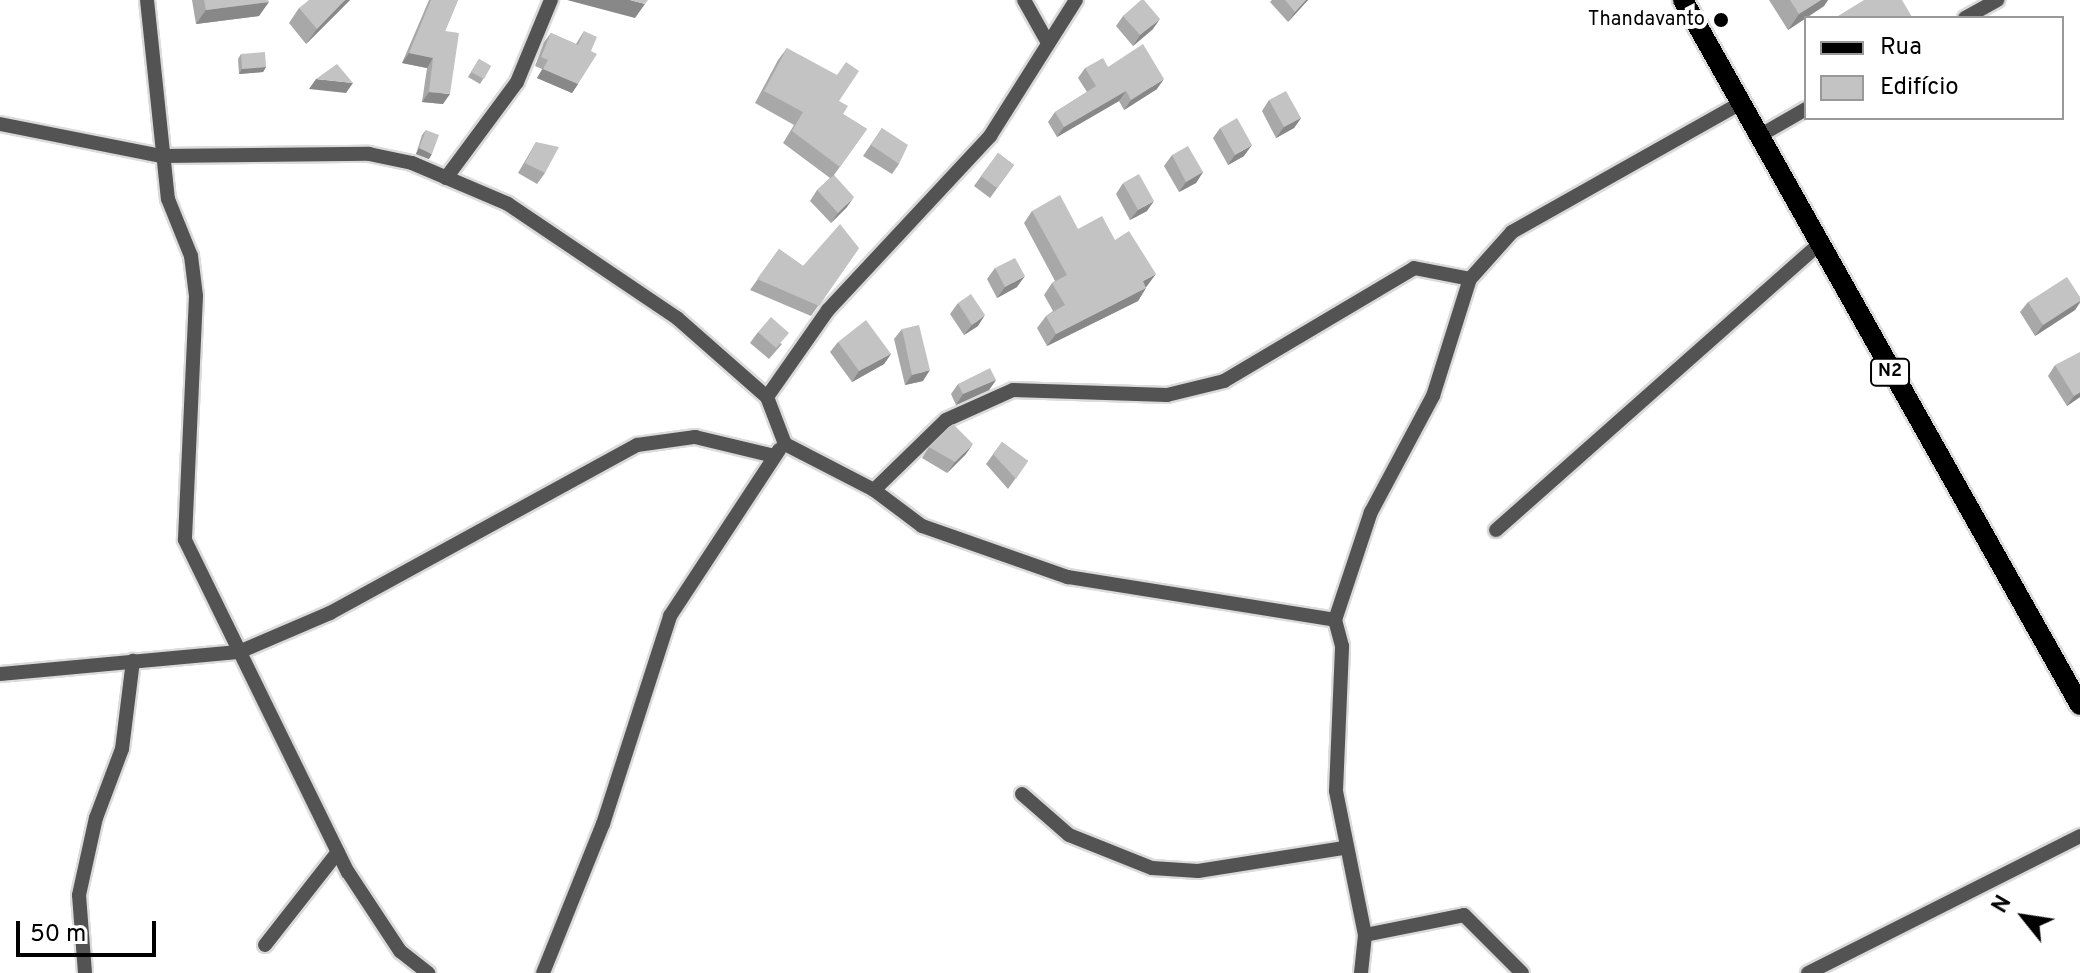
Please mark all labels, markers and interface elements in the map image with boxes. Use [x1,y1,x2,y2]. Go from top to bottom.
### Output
place label: Thandavanto [1588,8,1705,32]
marker: Thandavanto [1712,11,1730,29]
legend [1804,16,2064,120]
text: Rua [1880,33,1922,63]
text: Edifício [1880,73,1959,103]
road number: N2 [1870,358,1910,386]
north arrow [1984,877,2064,957]
text: N [1987,891,2018,918]
scale bar [20,905,160,955]
text: 50 m [30,920,86,950]

